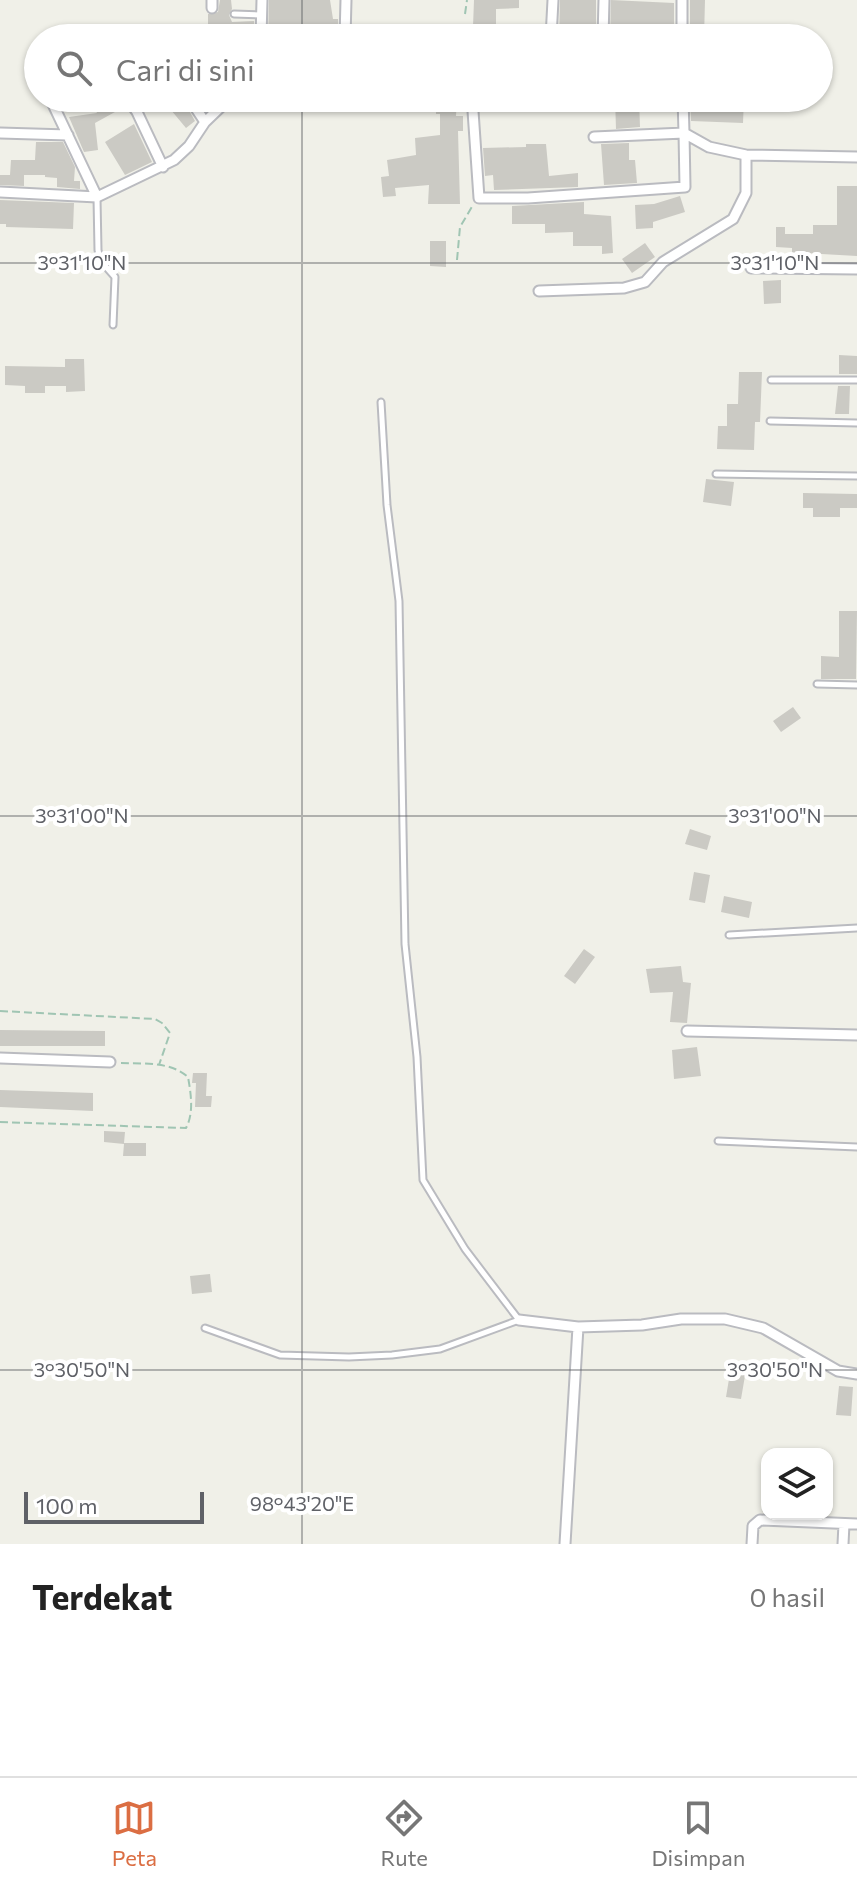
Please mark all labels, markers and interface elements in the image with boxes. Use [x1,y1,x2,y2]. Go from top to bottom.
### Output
search box [24,24,833,112]
icon: search [52,46,96,90]
text: Cari di sini [116,50,255,87]
text: 3°31'10"N [38,250,126,274]
text: 3°31'10"N [731,250,819,274]
text: 3°31'00"N [35,803,129,827]
text: 3°31'00"N [728,803,822,827]
text: 3°30'50"N [34,1357,130,1381]
text: 3°30'50"N [727,1357,823,1381]
map controls [761,1448,833,1520]
button: layers [761,1448,833,1520]
scale bar [24,1488,204,1524]
text: 98°43'20"E [250,1491,354,1515]
text: 100 m [36,1492,98,1519]
text: Terdekat [32,1575,173,1617]
text: 0 hasil [749,1581,825,1612]
tab: Peta [112,1796,157,1871]
tab: Rute [381,1796,428,1871]
tab: Disimpan [651,1796,745,1871]

